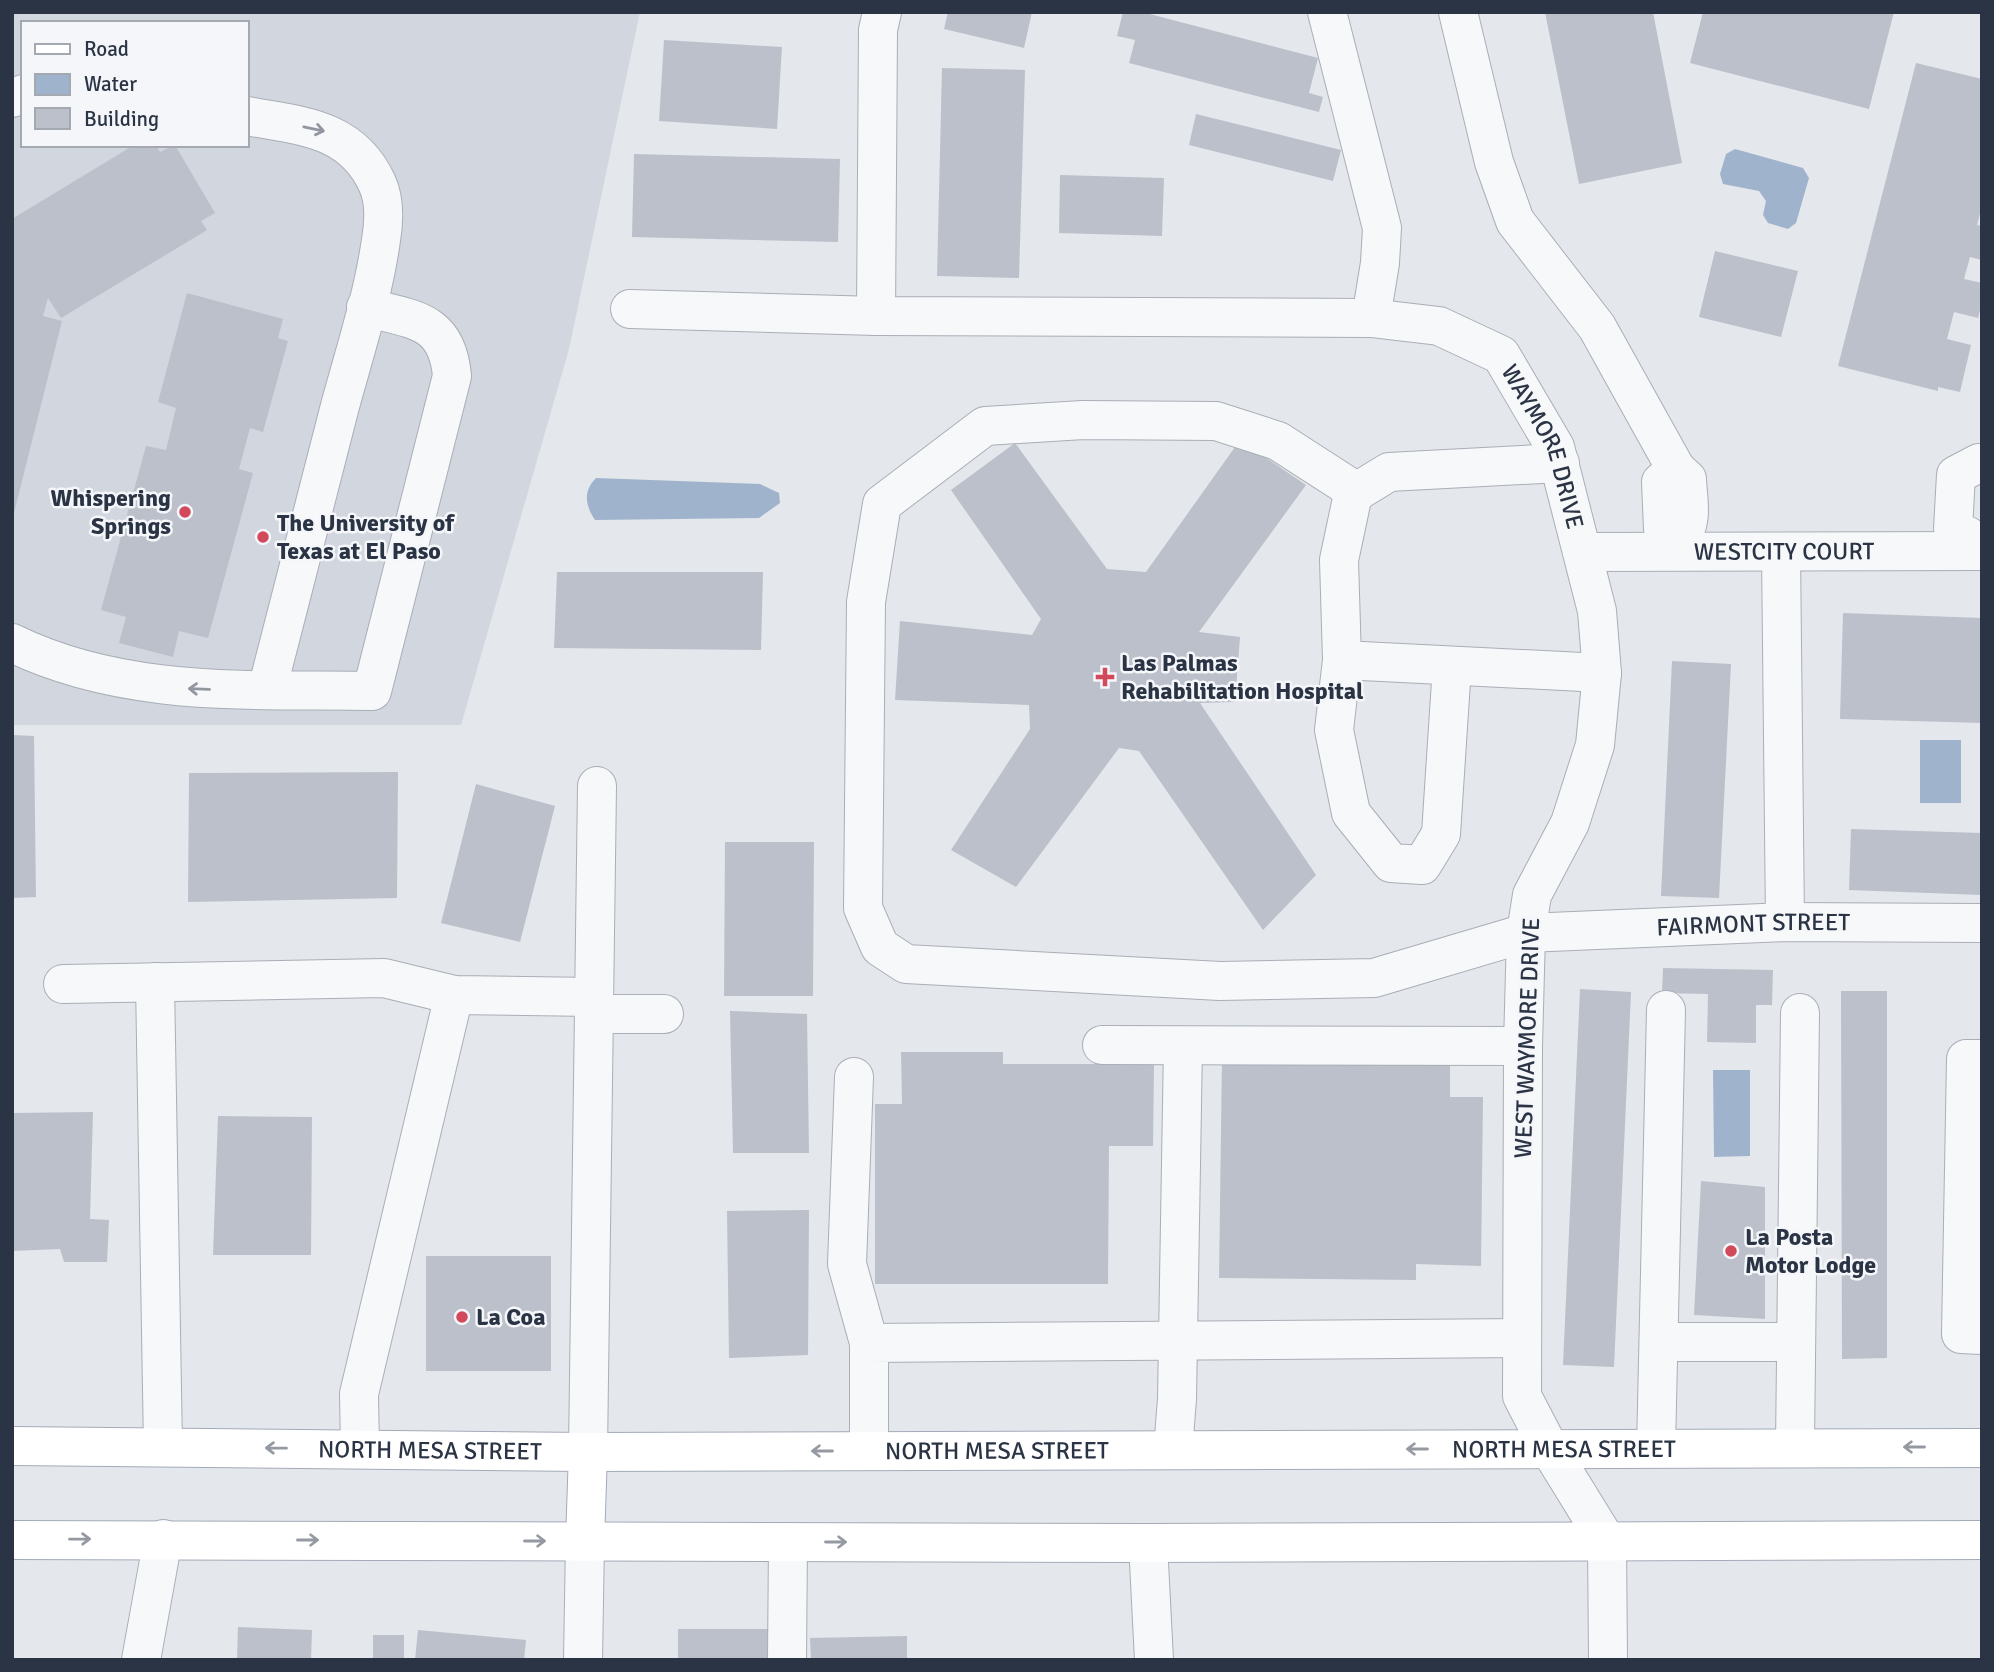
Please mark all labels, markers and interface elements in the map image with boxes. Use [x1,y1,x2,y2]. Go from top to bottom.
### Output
legend [21,21,248,147]
text: Road [84,36,129,62]
text: Water [84,71,137,97]
text: Building [84,106,159,132]
one-way arrow [302,123,325,137]
street label: WAYMORE DRIVE [1495,359,1590,532]
place label: Whispering Springs [51,483,171,541]
marker: Whispering Springs [177,504,193,520]
place label: The University of Texas at El Paso [277,508,455,566]
marker: The University of Texas at El Paso [255,529,271,545]
street label: WESTCITY COURT [1694,536,1875,567]
place label: Las Palmas Rehabilitation Hospital [1121,648,1364,706]
marker: Las Palmas Rehabilitation Hospital [1095,667,1115,687]
one-way arrow [188,682,211,695]
street label: FAIRMONT STREET [1656,907,1850,942]
street label: WEST WAYMORE DRIVE [1508,917,1546,1159]
place label: La Posta Motor Lodge [1745,1222,1876,1280]
marker: La Posta Motor Lodge [1723,1243,1739,1259]
place label: La Coa [476,1302,545,1332]
marker: La Coa [454,1309,470,1325]
street label: NORTH MESA STREET [318,1434,542,1467]
street label: NORTH MESA STREET [1452,1434,1676,1465]
street label: NORTH MESA STREET [885,1436,1109,1466]
one-way arrow [1902,1440,1925,1454]
one-way arrow [264,1442,287,1455]
one-way arrow [1405,1442,1428,1456]
one-way arrow [810,1444,833,1458]
one-way arrow [69,1533,92,1546]
one-way arrow [296,1533,319,1547]
one-way arrow [524,1534,547,1548]
one-way arrow [825,1535,848,1549]

